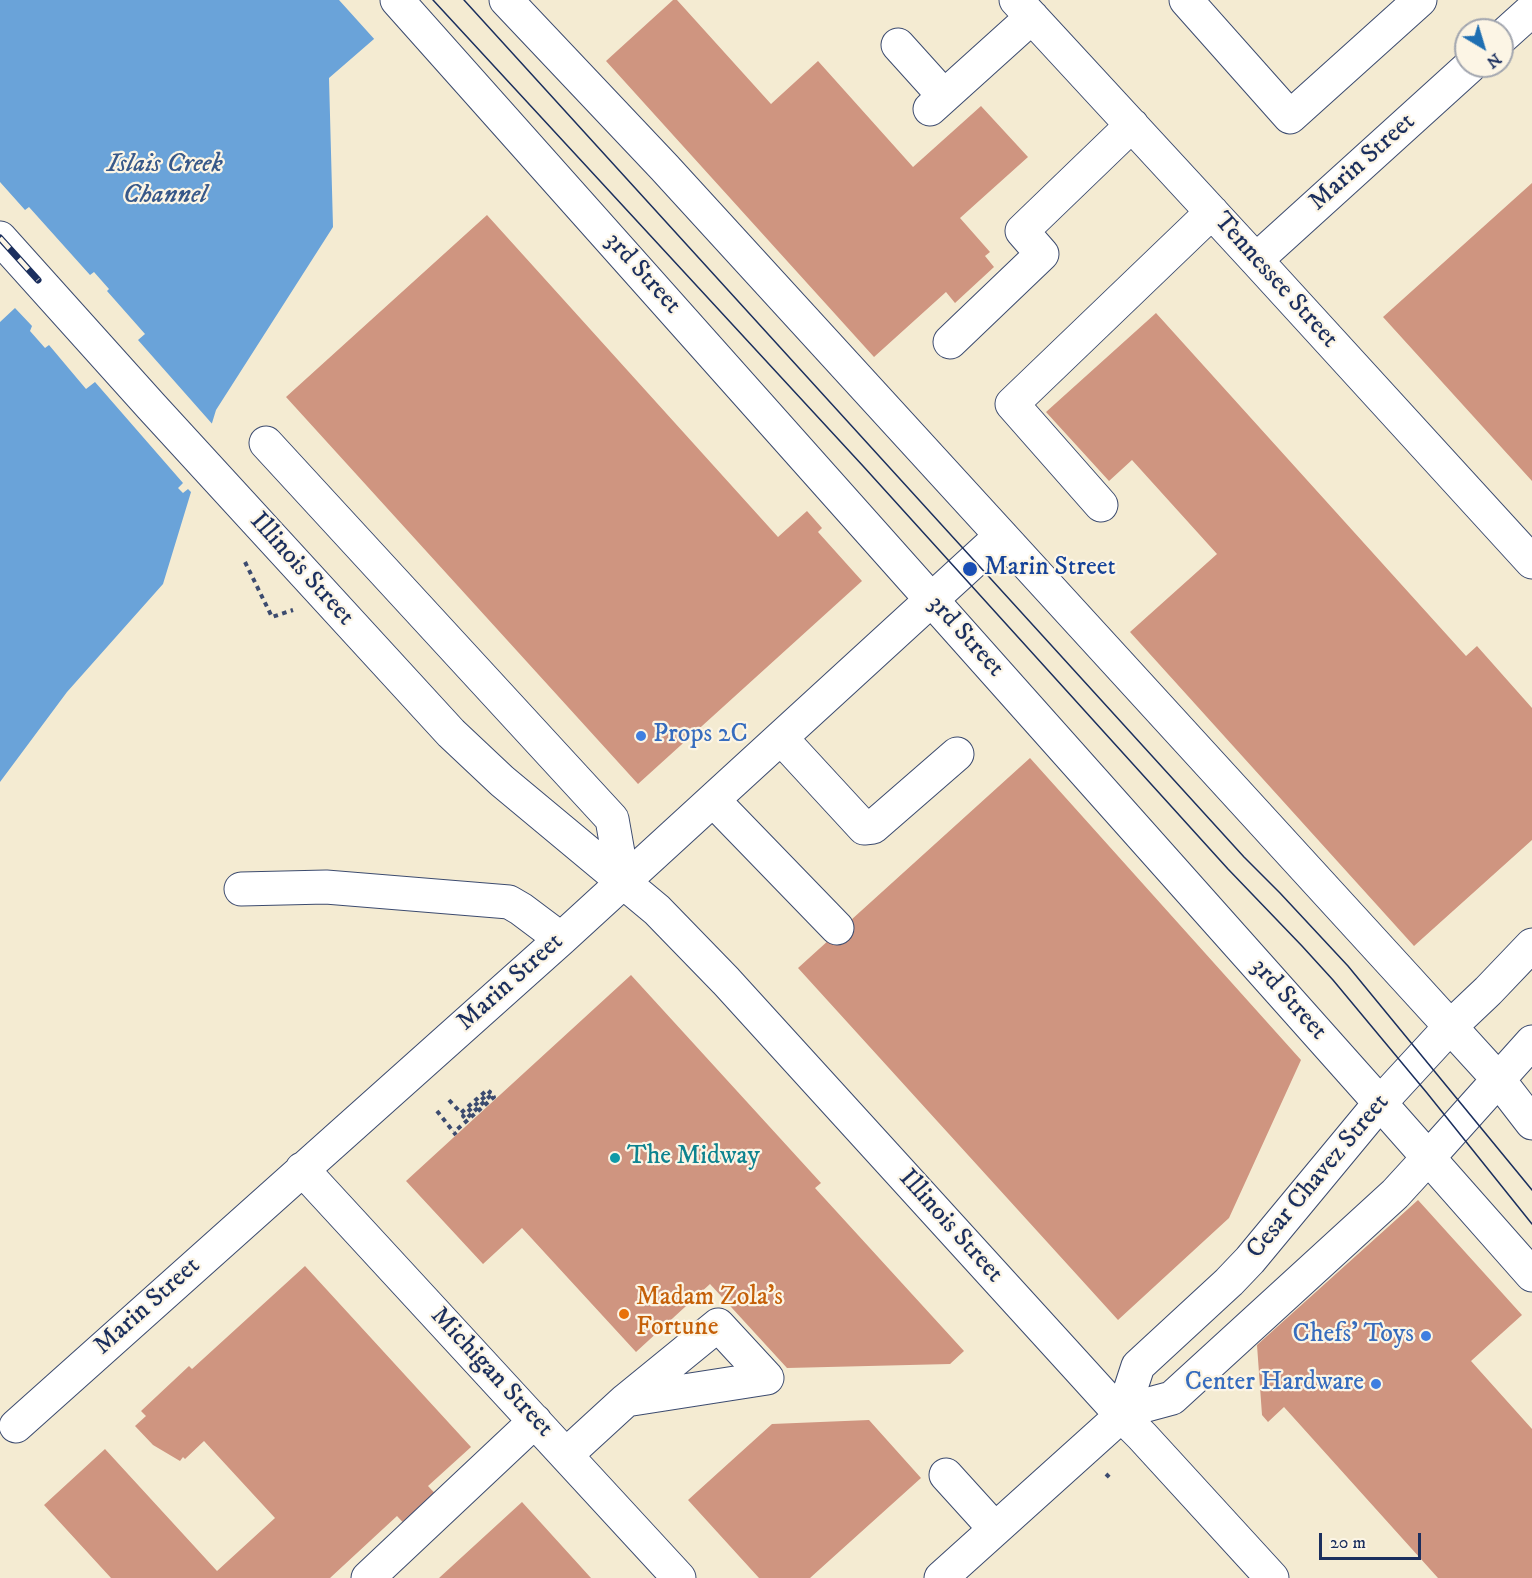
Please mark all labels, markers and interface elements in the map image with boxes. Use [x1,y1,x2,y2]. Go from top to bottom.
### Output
north arrow [1454,18,1514,78]
text: N [1483,49,1505,73]
street label: Marin Street [1304,107,1422,219]
water label: Islais Creek Channel [107,149,223,212]
street label: Tennessee Street [1206,207,1344,355]
street label: 3rd Street [597,227,687,321]
street label: Illinois Street [242,507,360,633]
place label: Marin Street [984,553,1116,585]
marker: Marin Street [961,560,979,578]
street label: 3rd Street [920,590,1010,684]
place label: Props 2C [653,720,748,752]
marker: Props 2C [634,729,648,743]
street label: Marin Street [452,927,570,1039]
street label: 3rd Street [1243,953,1333,1047]
street label: Cesar Chavez Street [1241,1088,1397,1266]
place label: The Midway [627,1142,760,1174]
marker: The Midway [608,1151,622,1165]
street label: Illinois Street [891,1164,1009,1290]
street label: Marin Street [89,1251,207,1363]
place label: Madam Zola's Fortune [636,1283,783,1344]
street label: Michigan Street [423,1302,559,1444]
marker: Madam Zola's Fortune [617,1307,631,1321]
place label: Chefs’ Toys [1293,1320,1414,1352]
marker: Chefs’ Toys [1419,1329,1433,1343]
place label: Center Hardware [1185,1368,1364,1400]
marker: Center Hardware [1369,1377,1383,1391]
scale bar [1322,1521,1424,1559]
text: 20 m [1330,1532,1366,1554]

